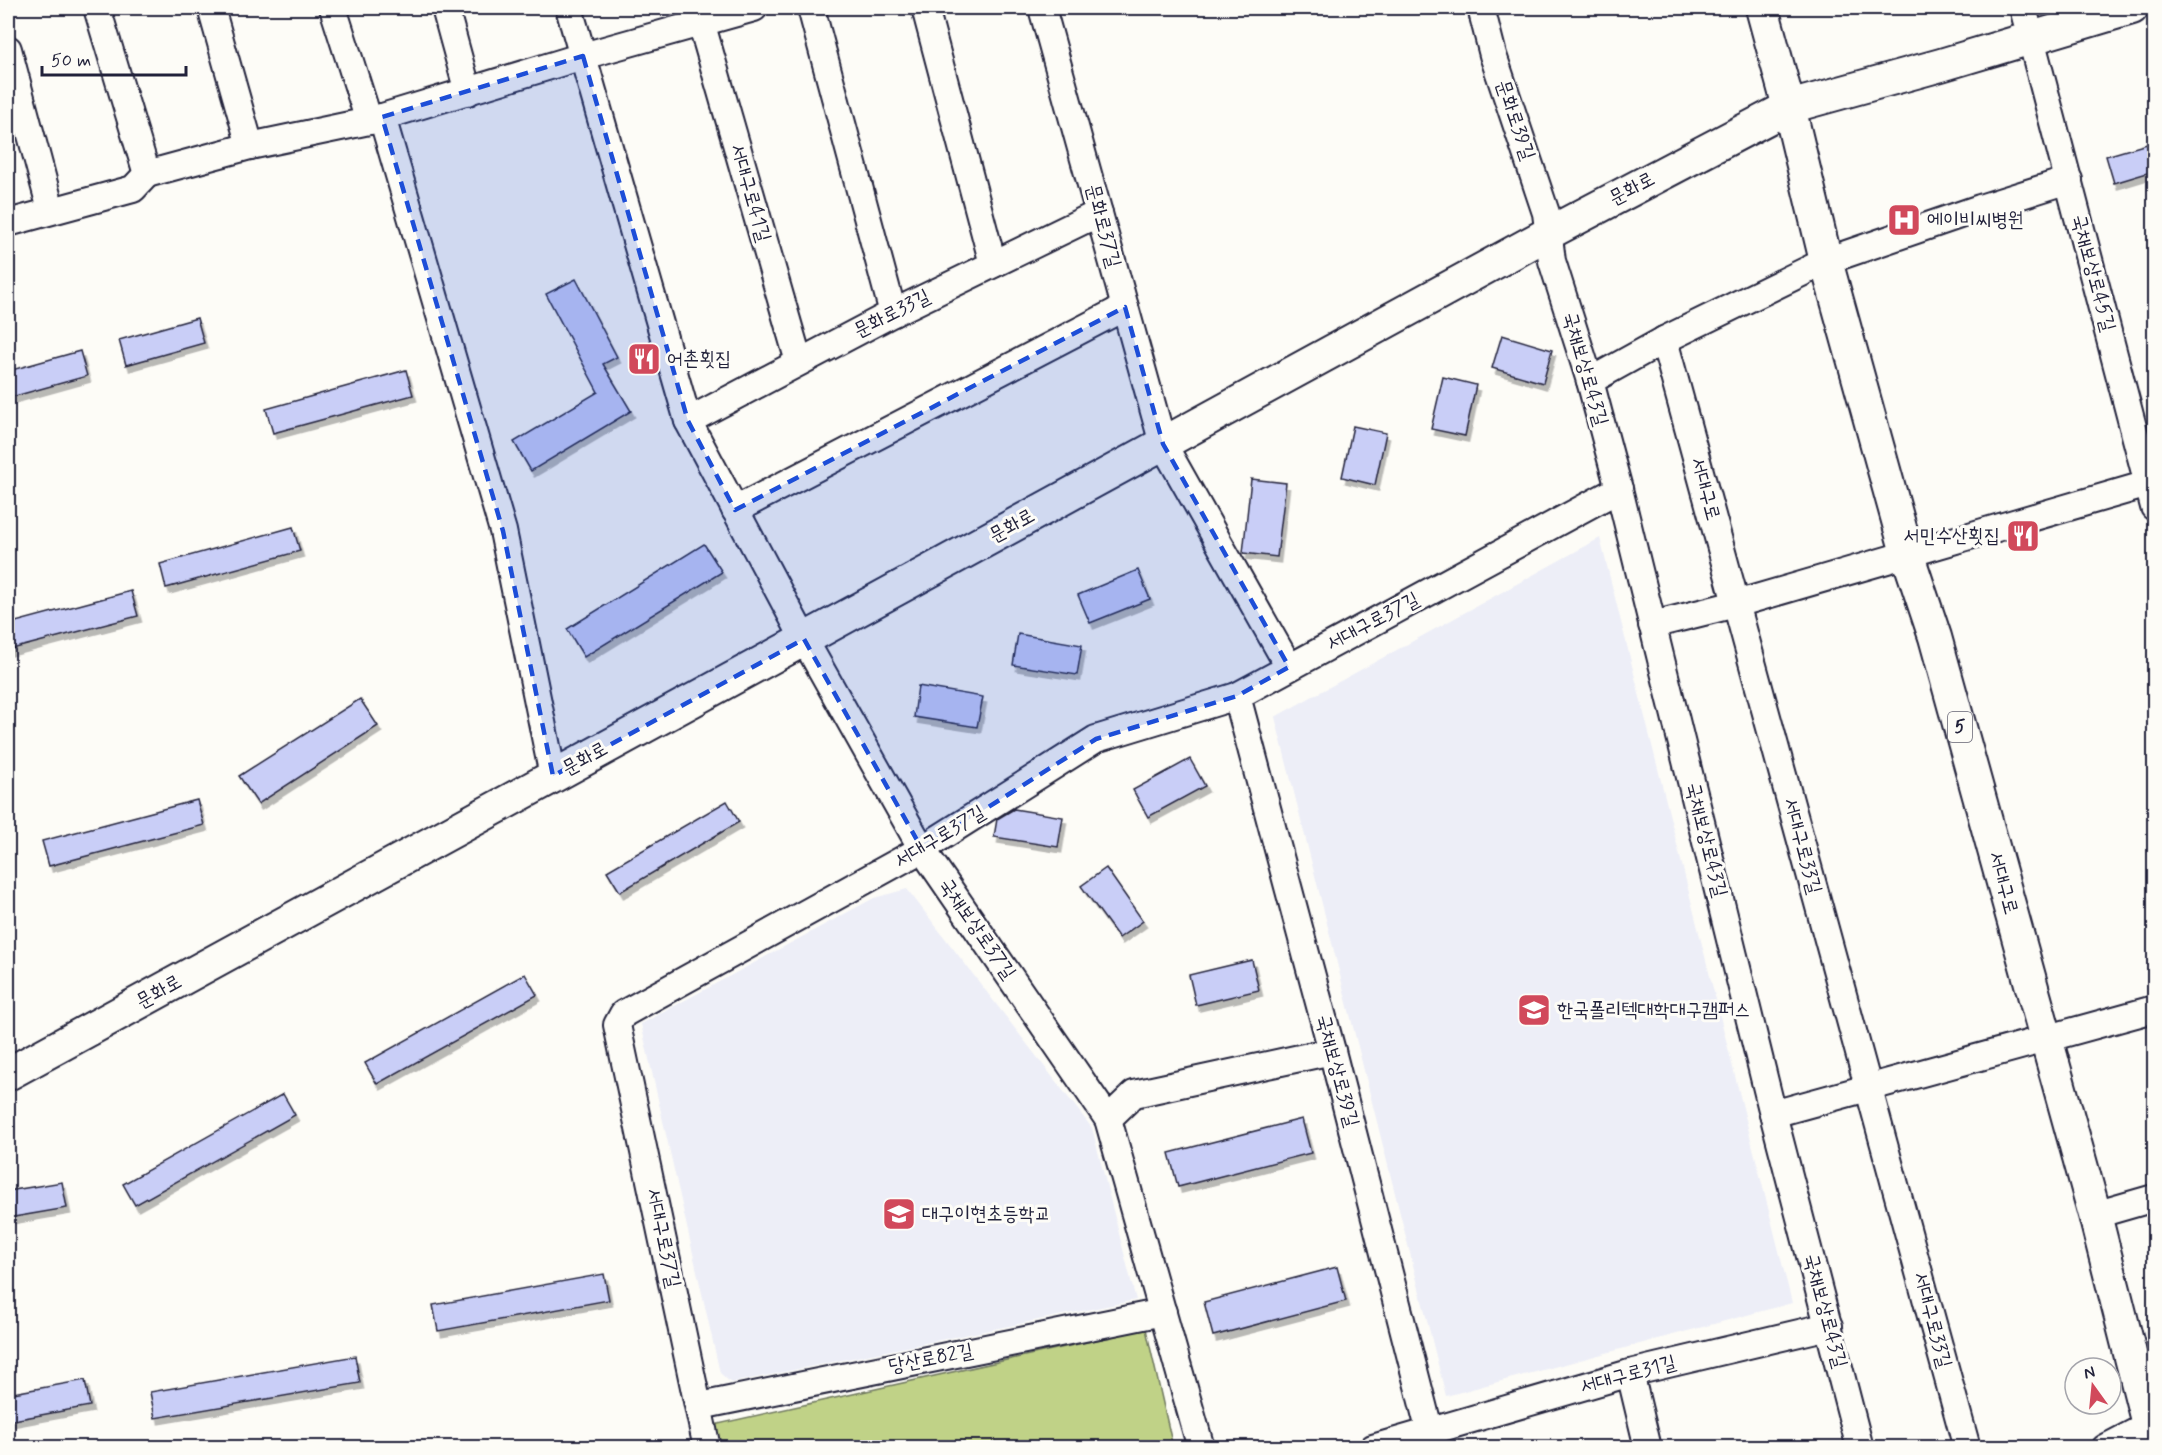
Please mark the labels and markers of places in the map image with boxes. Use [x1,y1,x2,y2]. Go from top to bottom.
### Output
hospital icon: 에이비씨병원 [1886,202,1922,238]
place label: 에이비씨병원 [1927,207,2024,234]
restaurant icon: 어촌횟집 [626,341,662,377]
place label: 어촌횟집 [667,346,731,373]
restaurant icon: 서민수산횟집 [2005,518,2041,554]
place label: 서민수산횟집 [1903,523,2000,550]
school or university icon: 한국폴리텍대학대구캠퍼스 [1516,992,1552,1028]
place label: 한국폴리텍대학대구캠퍼스 [1557,997,1750,1024]
school or university icon: 대구이현초등학교 [881,1196,917,1232]
place label: 대구이현초등학교 [922,1201,1051,1228]

